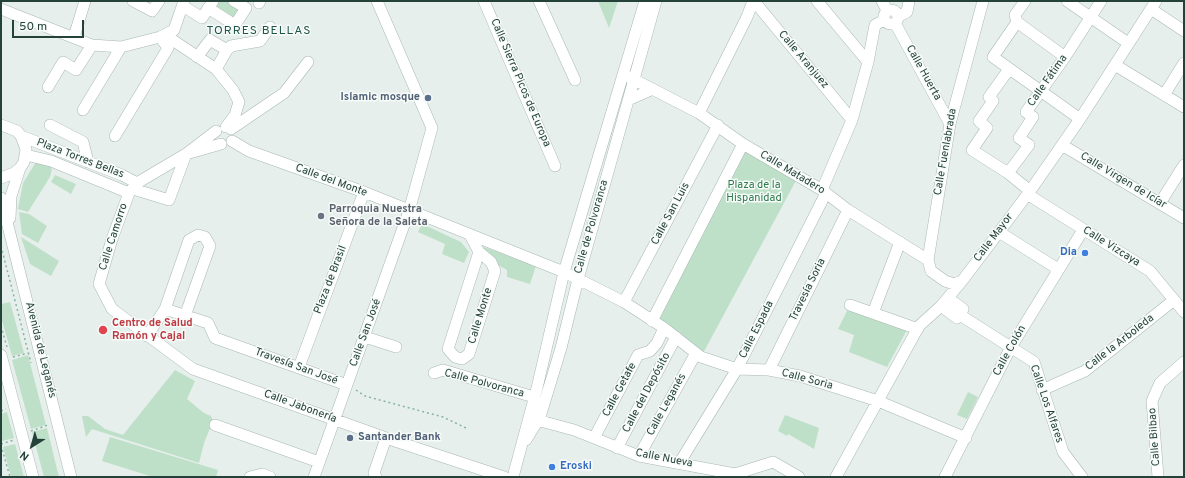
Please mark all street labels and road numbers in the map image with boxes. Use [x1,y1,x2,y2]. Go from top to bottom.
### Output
street label: Calle Sierra Picos de Europa [487,17,553,149]
street label: Calle Aranjuez [775,28,831,92]
street label: Calle Huerta [902,43,944,103]
street label: Calle Fátima [1025,53,1071,109]
street label: Calle Fuenlabrada [932,107,960,197]
street label: Plaza Torres Bellas [34,136,126,182]
street label: Calle Matadero [757,148,827,198]
street label: Calle Virgen de Icíar [1077,150,1169,212]
street label: Calle del Monte [293,162,369,200]
street label: Calle de Polvoranca [572,179,612,275]
street label: Calle San Luis [649,181,693,247]
street label: Calle Camorro [97,202,131,272]
street label: Calle Mayor [971,211,1017,265]
street label: Calle Vizcaya [1080,224,1142,270]
street label: Plaza de Brasil [312,244,350,316]
street label: Travesía Soria [787,256,829,324]
street label: Calle Monte [466,286,496,346]
street label: Calle San José [348,297,384,369]
street label: Calle Espada [737,299,777,361]
street label: Avenida de Leganés [22,301,58,399]
street label: Calle la Arboleda [1083,312,1157,374]
street label: Calle Colón [991,323,1029,379]
street label: Travesía San José [253,346,339,388]
street label: Calle del Depósito [620,351,674,435]
street label: Calle Getafe [600,361,640,419]
street label: Calle Los Alfares [1026,363,1066,445]
street label: Calle Polvoranca [443,367,525,401]
street label: Calle Soria [780,367,834,393]
street label: Calle Leganés [644,372,690,438]
street label: Calle Jabonería [262,388,338,426]
street label: Calle Bilbao [1146,407,1164,467]
street label: Calle Nueva [634,447,694,471]

